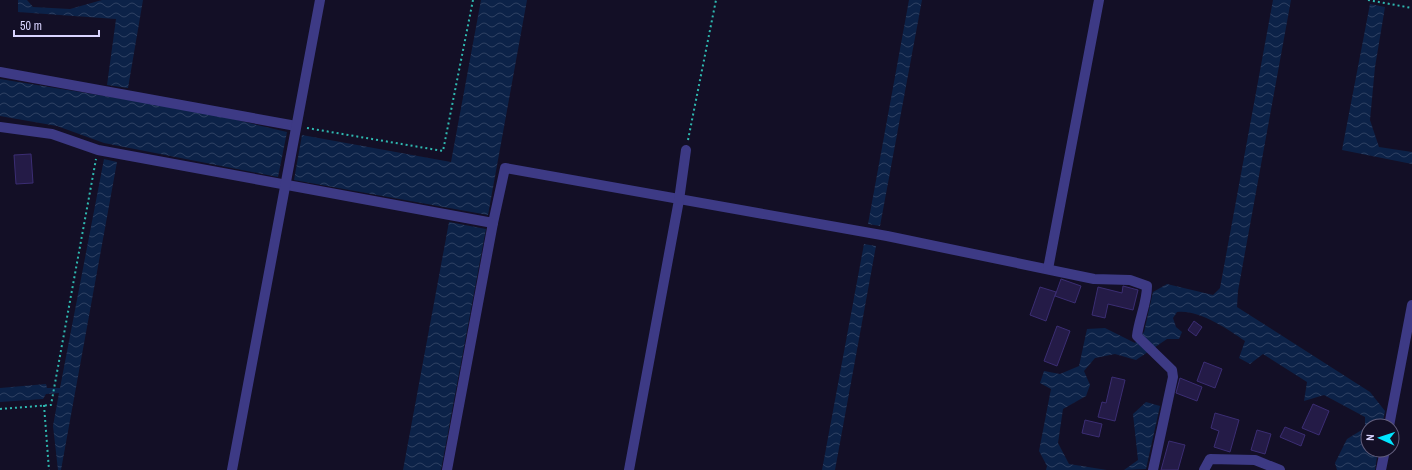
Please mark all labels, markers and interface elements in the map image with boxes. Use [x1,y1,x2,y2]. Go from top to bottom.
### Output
scale bar [14,12,99,38]
text: 50 m [20,18,42,34]
north arrow [1360,418,1400,458]
text: N [1363,434,1377,441]

